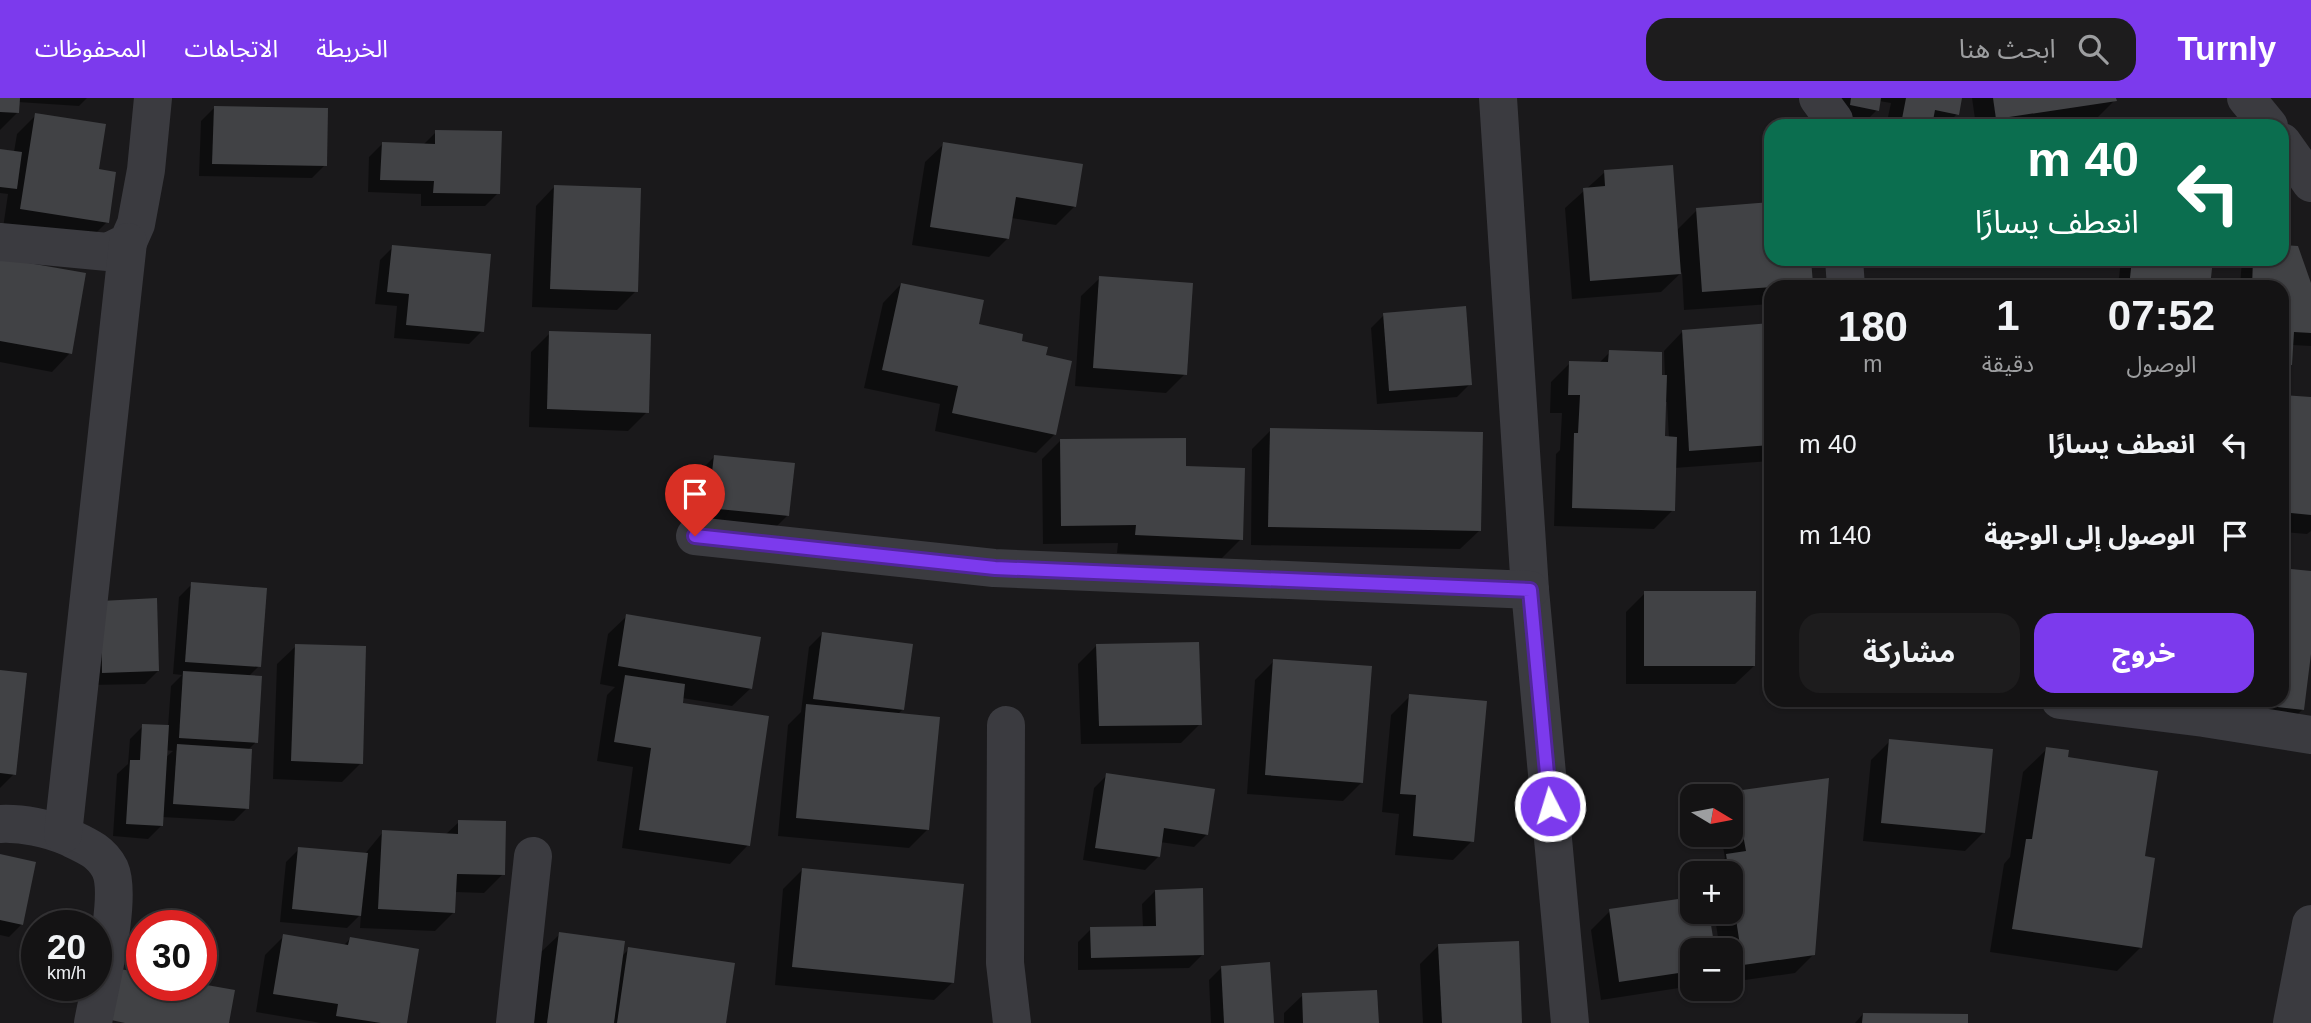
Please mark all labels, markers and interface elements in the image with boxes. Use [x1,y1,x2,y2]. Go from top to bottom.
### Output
search box [1646,18,2136,81]
icon: search [2074,30,2112,68]
text: Turnly [2178,30,2276,67]
text: ابحث هنا [1959,34,2056,64]
text: المحفوظات [35,35,146,62]
text: الاتجاهات [184,35,278,62]
text: الخريطة [316,35,388,62]
text: 40 m [2027,132,2139,186]
icon: left [2163,147,2254,238]
text: انعطف يسارًا [1975,204,2139,240]
text: 1 [1996,292,2020,339]
text: 07:52 [2108,292,2215,339]
text: 180 [1838,303,1908,350]
text: m [1863,351,1882,377]
text: دقيقة [1982,351,2034,377]
text: الوصول [2127,351,2196,377]
icon: left [2216,426,2254,464]
text: 40 m [1799,429,1857,459]
text: انعطف يسارًا [2048,429,2195,459]
pin [665,464,725,536]
icon: arrive [676,475,714,513]
icon: arrive [2216,517,2254,555]
text: 140 m [1799,520,1871,550]
text: الوصول إلى الوجهة [1984,520,2195,550]
button: مشاركة [1799,613,2020,693]
button: خروج [2034,613,2254,693]
position arrow [1513,769,1587,843]
north arrow [1680,784,1743,847]
map controls [1680,784,1743,1001]
button: + [1680,861,1743,924]
speed limit sign: 30 [126,910,217,1001]
text: 20 [47,927,86,966]
button: − [1680,938,1743,1001]
text: km/h [47,963,86,983]

